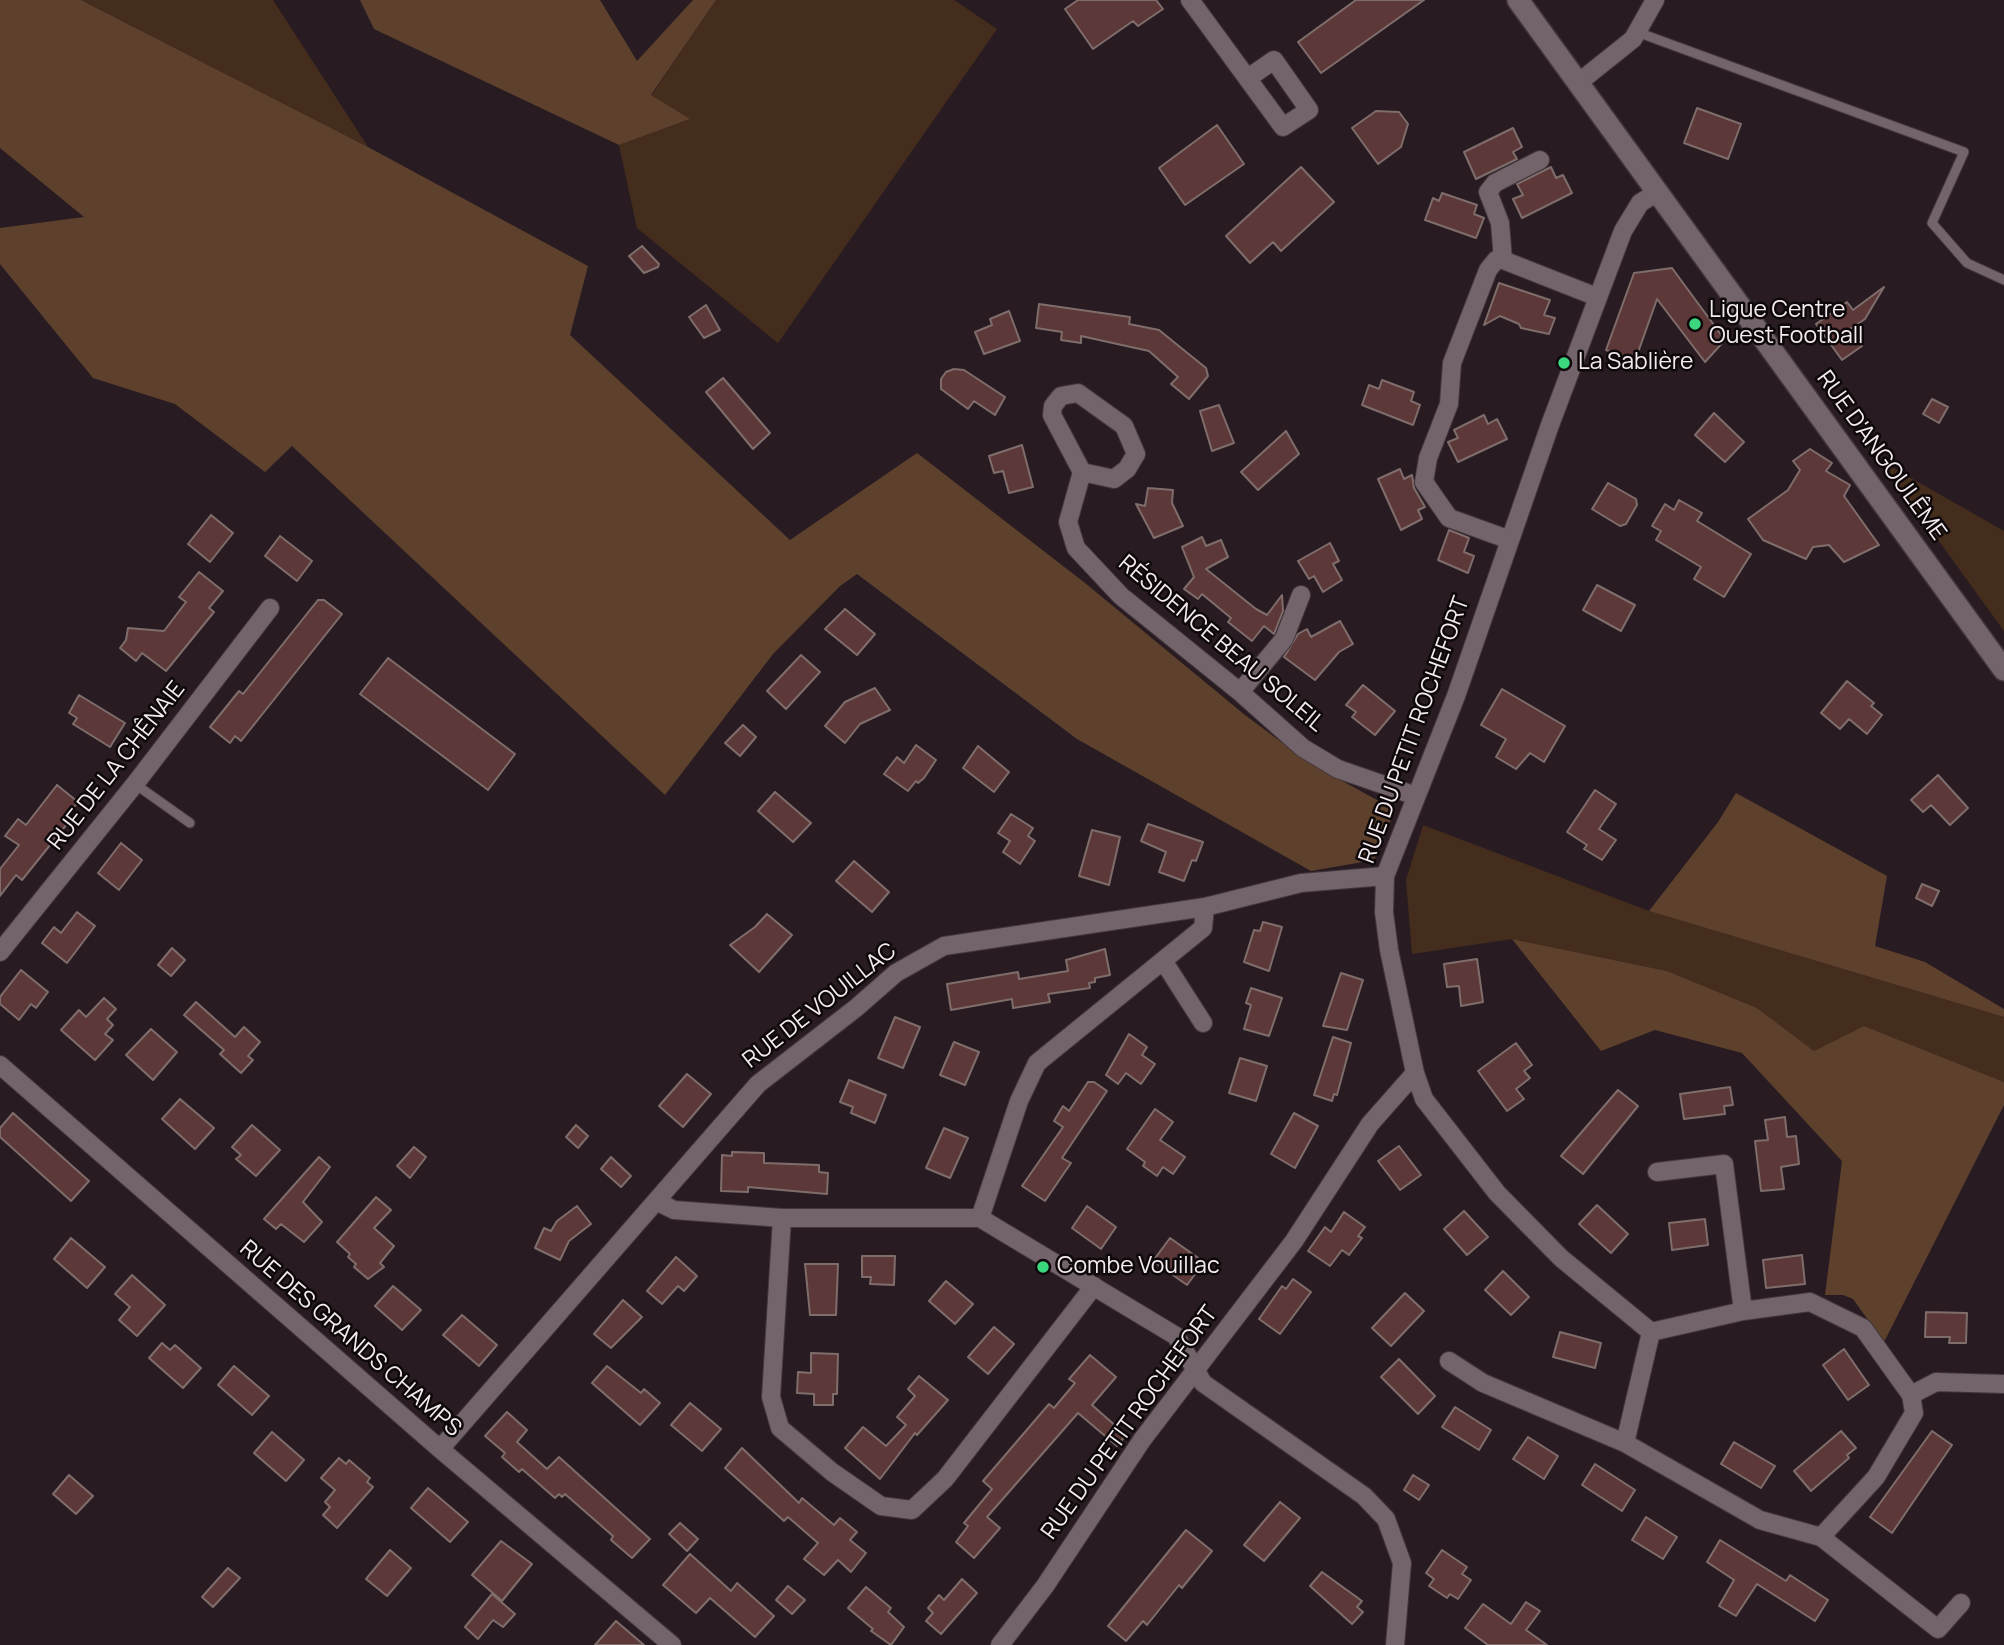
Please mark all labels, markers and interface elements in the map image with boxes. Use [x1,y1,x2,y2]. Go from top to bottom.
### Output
place label: Ligue Centre Ouest Football [1709,297,1863,351]
marker: Ligue Centre Ouest Football [1687,316,1703,332]
place label: La Sablière [1578,349,1693,377]
marker: La Sablière [1556,355,1572,371]
street label: RUE D'ANGOULÊME [1810,366,1952,546]
street label: RÉSIDENCE BEAU SOLEIL [1113,550,1329,738]
street label: RUE DU PETIT ROCHEFORT [1354,593,1476,867]
street label: RUE DE LA CHÊNAIE [43,676,191,856]
street label: RUE DE VOUILLAC [738,938,902,1074]
street label: RUE DES GRANDS CHAMPS [234,1235,466,1443]
place label: Combe Vouillac [1057,1253,1220,1281]
marker: Combe Vouillac [1035,1259,1051,1275]
street label: RUE DU PETIT ROCHEFORT [1036,1301,1224,1545]

